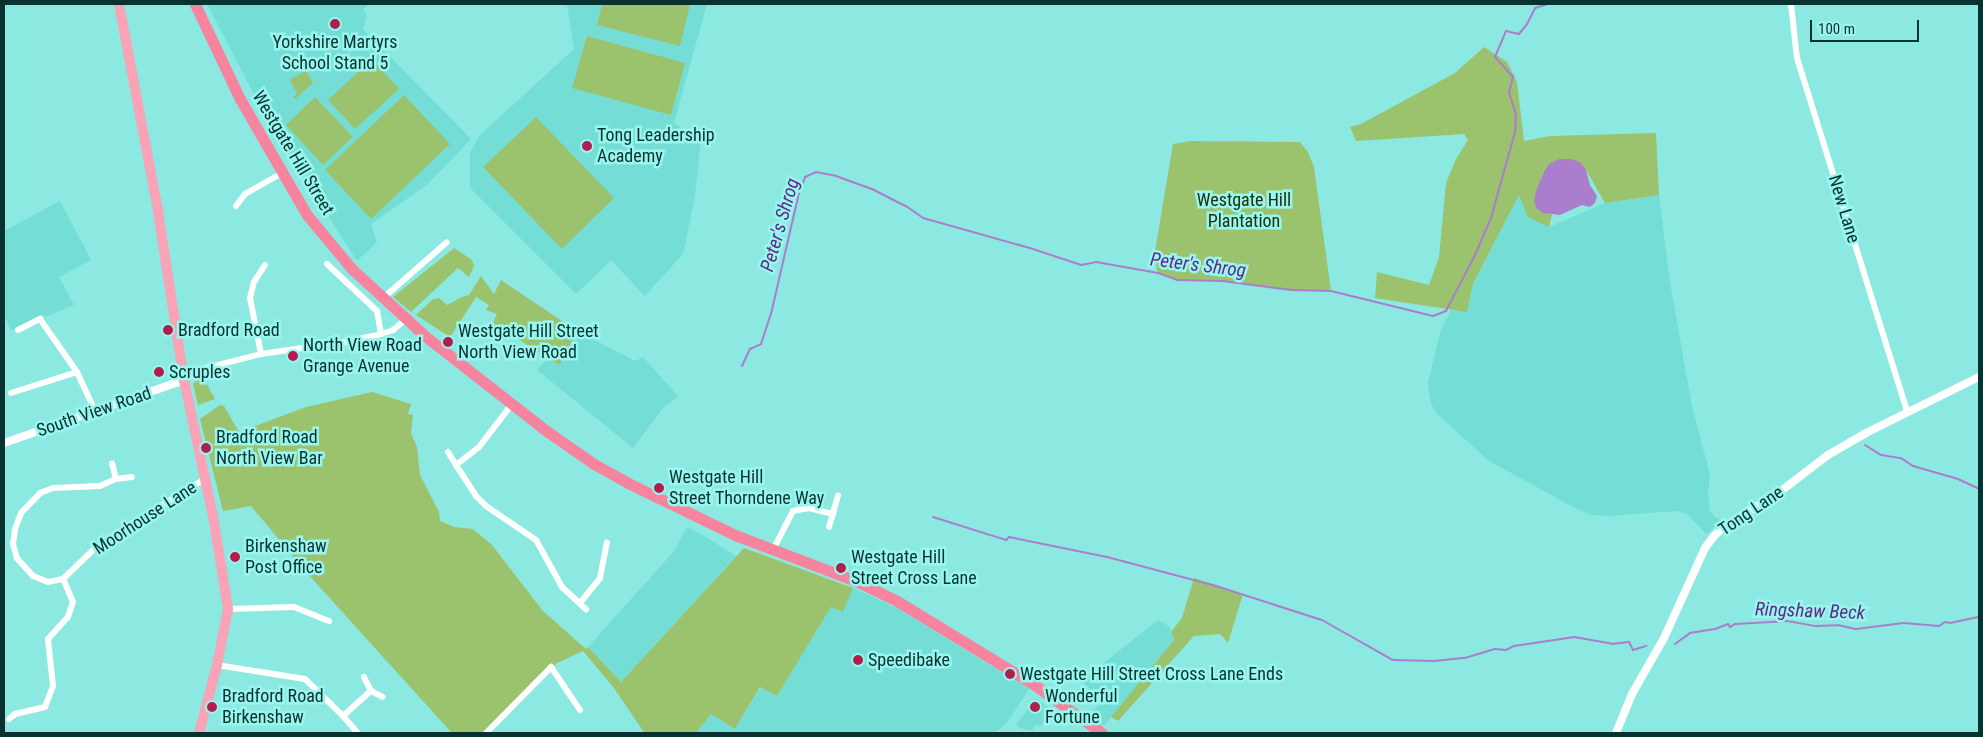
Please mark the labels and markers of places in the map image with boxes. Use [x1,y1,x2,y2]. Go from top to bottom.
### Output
marker: Yorkshire Martyrs School Stand 5 [329,18,341,30]
place label: Yorkshire Martyrs School Stand 5 [272,32,398,74]
place label: Tong Leadership Academy [597,125,715,168]
marker: Tong Leadership Academy [581,140,593,152]
place label: Bradford Road [178,319,280,341]
place label: Westgate Hill Street North View Road [458,321,599,364]
marker: Bradford Road [162,324,174,336]
place label: North View Road Grange Avenue [303,335,422,378]
marker: Westgate Hill Street North View Road [442,336,454,348]
marker: North View Road Grange Avenue [287,350,299,362]
place label: Scruples [169,361,230,383]
marker: Scruples [153,366,165,378]
place label: Bradford Road North View Bar [216,427,323,469]
marker: Bradford Road North View Bar [200,442,212,454]
place label: Westgate Hill Street Thorndene Way [669,467,825,509]
marker: Westgate Hill Street Thorndene Way [653,482,665,494]
place label: Birkenshaw Post Office [245,536,327,578]
place label: Westgate Hill Street Cross Lane [851,547,977,590]
marker: Birkenshaw Post Office [229,551,241,563]
marker: Westgate Hill Street Cross Lane [835,562,847,574]
place label: Speedibake [868,649,950,671]
marker: Speedibake [852,654,864,666]
place label: Westgate Hill Street Cross Lane Ends [1020,663,1283,685]
marker: Westgate Hill Street Cross Lane Ends [1004,668,1016,680]
place label: Bradford Road Birkenshaw [222,686,324,729]
place label: Wonderful Fortune [1045,686,1118,729]
marker: Bradford Road Birkenshaw [206,701,218,713]
marker: Wonderful Fortune [1029,701,1041,713]

